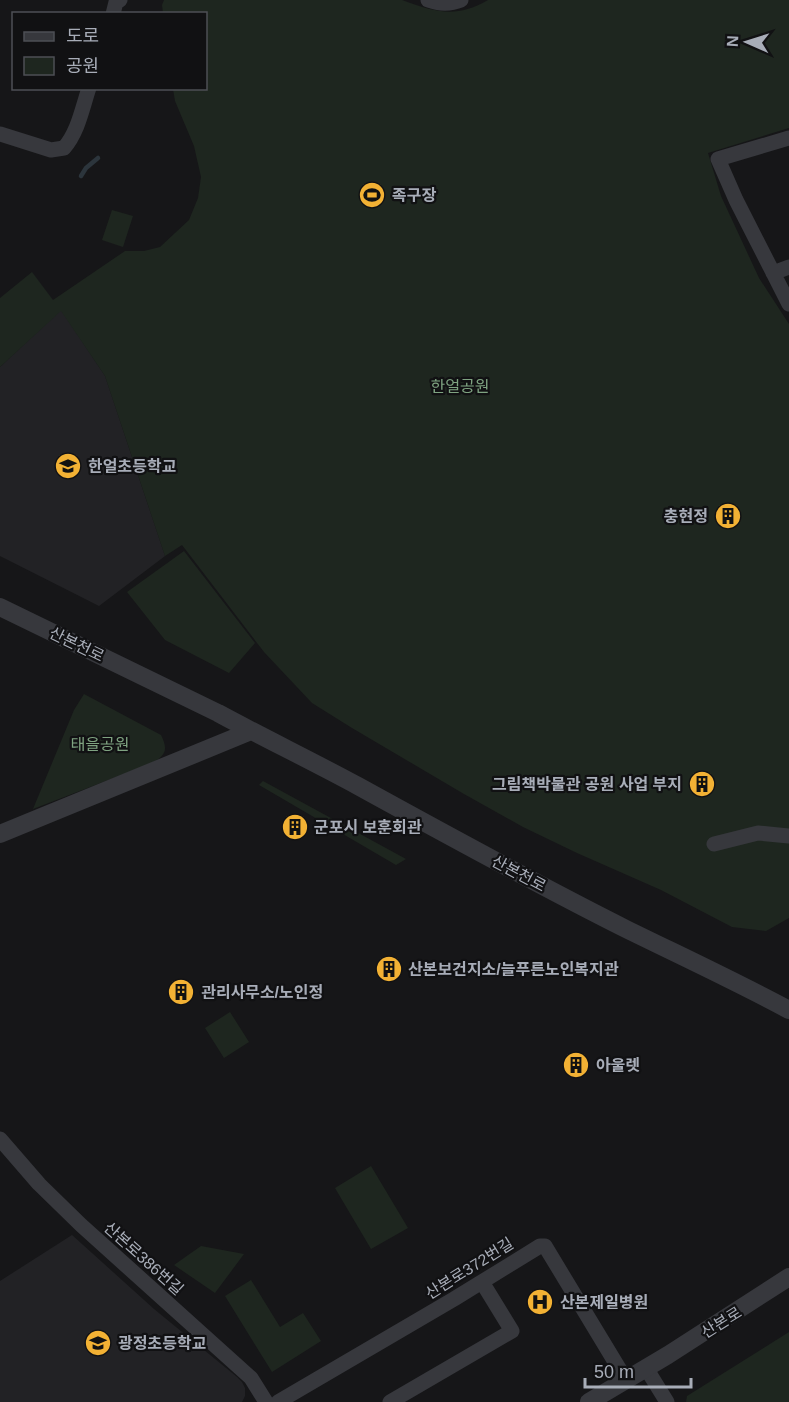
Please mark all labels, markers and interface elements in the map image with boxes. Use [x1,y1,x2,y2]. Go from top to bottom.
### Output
legend [12,12,207,90]
north arrow [717,12,777,72]
text: 도로 [66,26,99,46]
text: N [724,35,741,47]
text: 공원 [66,56,99,76]
sports icon: 족구장 [357,180,387,210]
place label: 족구장 [392,187,436,204]
park label: 한얼공원 [431,378,489,395]
school or university icon: 한얼초등학교 [53,451,83,481]
place label: 한얼초등학교 [88,457,177,475]
building icon: 충현정 [713,501,743,531]
place label: 충현정 [664,507,708,525]
street label: 산본천로 [47,624,107,665]
park label: 태을공원 [71,736,129,753]
building icon: 그림책박물관 공원 사업 부지 [687,769,717,799]
place label: 그림책박물관 공원 사업 부지 [492,776,682,793]
building icon: 군포시 보훈회관 [280,812,310,842]
place label: 군포시 보훈회관 [314,819,422,836]
street label: 산본천로 [489,852,549,895]
building icon: 산본보건지소/늘푸른노인복지관 [374,954,404,984]
place label: 산본보건지소/늘푸른노인복지관 [408,961,619,978]
building icon: 관리사무소/노인정 [166,977,196,1007]
place label: 관리사무소/노인정 [201,984,323,1001]
building icon: 아울렛 [561,1050,591,1080]
place label: 아울렛 [596,1057,640,1074]
street label: 산본로386번길 [101,1218,187,1298]
street label: 산본로372번길 [422,1235,516,1302]
hospital icon: 산본제일병원 [525,1287,555,1317]
place label: 산본제일병원 [560,1294,648,1311]
street label: 산본로 [698,1303,745,1341]
school or university icon: 광정초등학교 [83,1328,113,1358]
place label: 광정초등학교 [118,1334,207,1352]
scale bar [585,1351,692,1389]
text: 50 m [594,1362,634,1382]

